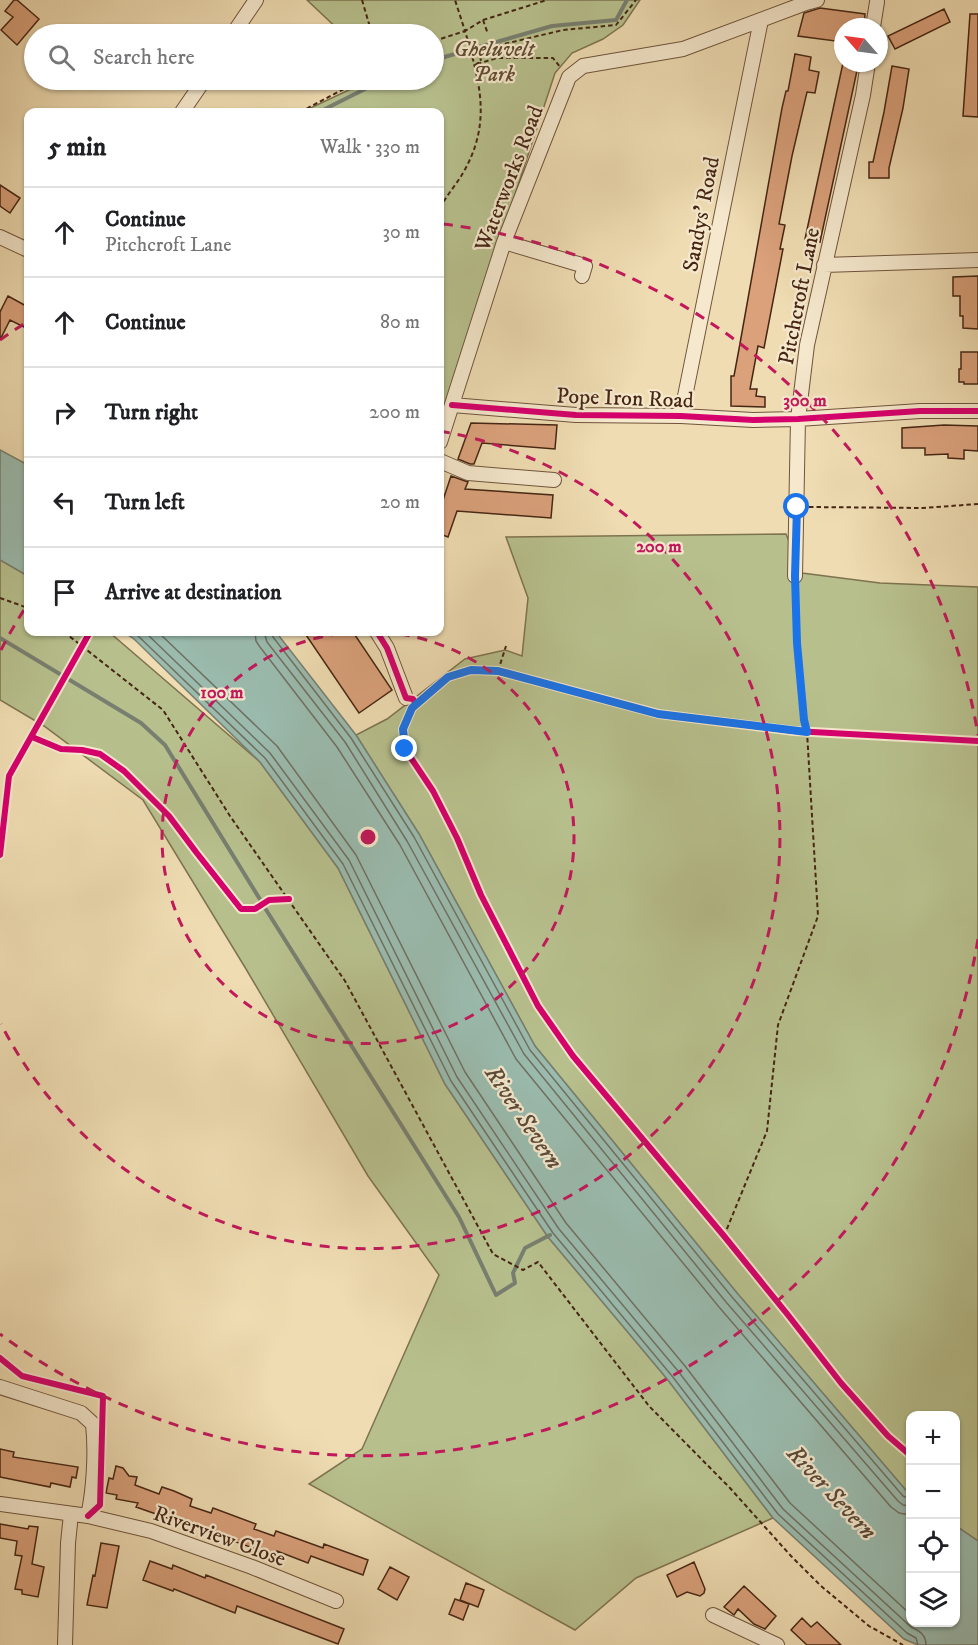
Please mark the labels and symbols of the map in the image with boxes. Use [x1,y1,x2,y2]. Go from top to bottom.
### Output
north arrow [834,18,888,72]
park label: Gheluvelt Park [454,36,536,88]
street label: Waterworks Road [469,102,550,256]
street label: Sandys' Road [677,154,726,274]
street label: Pitchcroft Lane [773,225,826,367]
street label: Pope Iron Road [556,383,694,414]
text: 300 m [783,390,827,412]
route start [783,493,809,519]
text: 200 m [636,536,682,558]
text: 100 m [200,682,244,704]
route end [391,735,417,761]
centre of rings [358,827,378,847]
water label: River Severn [477,1059,569,1175]
water label: River Severn [779,1438,883,1546]
street label: Riverview Close [150,1500,289,1573]

